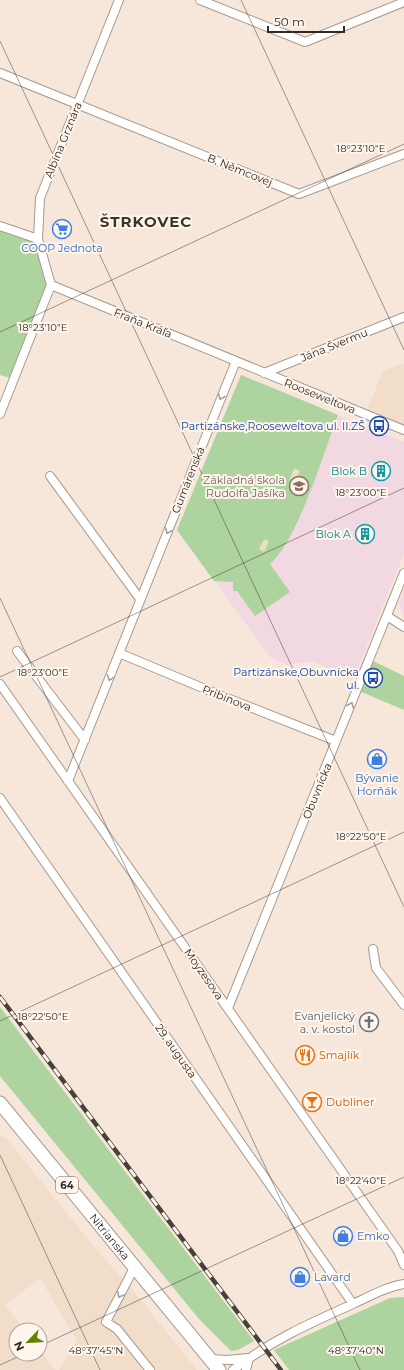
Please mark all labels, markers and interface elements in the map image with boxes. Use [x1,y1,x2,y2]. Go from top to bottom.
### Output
scale bar [268,8,344,34]
text: 50 m [274,14,305,29]
street label: Albína Grznára [41,100,85,180]
text: 18°23'10"E [337,142,386,155]
street label: B. Němcovej [205,151,275,189]
district label: ŠTRKOVEC [100,212,192,231]
supermarket icon: COOP Jednota [51,218,73,240]
place label: COOP Jednota [21,241,103,255]
street label: Fraňa Kráľa [112,305,174,341]
text: 18°23'10"E [19,321,68,334]
street label: Jána Švermu [297,325,370,365]
street label: Rooseweltova [282,375,358,417]
one-way arrow [218,394,226,401]
bus stop icon: Partizánske,Rooseweltova ul. II.ZŠ [368,415,390,437]
place label: Partizánske,Rooseweltova ul. II.ZŠ [181,419,365,433]
street label: Gumárenská [168,445,208,515]
building icon: Blok B [370,460,392,482]
place label: Blok B [331,464,367,478]
place label: Základná škola Rudolfa Jašíka [203,473,285,500]
school or university icon: Základná škola Rudolfa Jašíka [288,475,310,497]
text: 18°23'00"E [335,486,387,499]
building icon: Blok A [354,523,376,545]
one-way arrow [165,527,173,535]
place label: Blok A [316,527,351,541]
place label: Partizánske,Obuvnícka ul. [233,665,359,692]
text: 18°23'00"E [17,666,69,679]
bus stop icon: Partizánske,Obuvnícka ul. [362,667,384,689]
one-way arrow [106,674,114,681]
street label: Pribinova [200,682,254,714]
one-way arrow [346,702,354,709]
shop icon: Bývanie Horňák [366,748,388,770]
street label: Obuvnícka [299,761,335,821]
place label: Bývanie Horňák [355,771,399,798]
text: 18°22'50"E [336,830,387,843]
street label: Moyzesova [181,946,227,1002]
place label: Evanjelický a. v. kostol [294,1009,355,1036]
text: 18°22'50"E [18,1010,69,1023]
church icon: Evanjelický a. v. kostol [358,1011,380,1033]
street label: 29. augusta [152,1021,200,1081]
restaurant icon: Smajlík [294,1044,316,1066]
place label: Smajlík [319,1048,360,1062]
bar icon: Dubliner [301,1091,323,1113]
place label: Dubliner [326,1095,374,1109]
text: 18°22'40"E [335,1174,387,1187]
road number: 64 [56,1177,78,1193]
street label: Nitrianska [87,1211,133,1263]
shop icon: Emko [332,1225,354,1247]
place label: Emko [357,1229,389,1243]
shop icon: Lavard [289,1266,311,1288]
place label: Lavard [314,1270,351,1284]
one-way arrow [117,1290,125,1298]
north arrow [8,1322,48,1362]
text: N [11,1339,27,1353]
text: 48°37'45"N [69,1344,123,1357]
text: 48°37'40"N [328,1344,384,1357]

